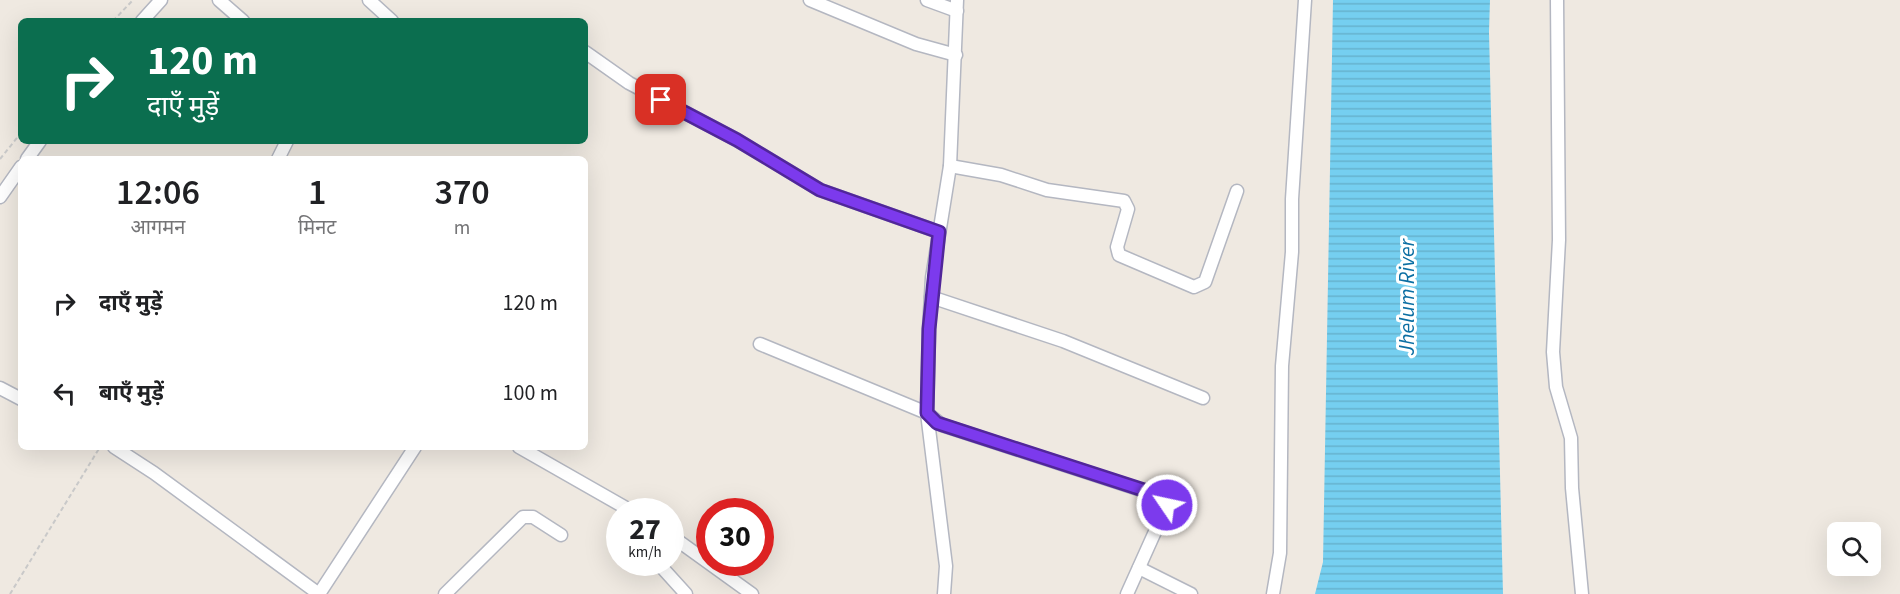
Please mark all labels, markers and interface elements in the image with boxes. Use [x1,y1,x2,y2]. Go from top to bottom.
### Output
text: 120 m [147,31,258,91]
icon: right [48,42,126,120]
pin [635,74,686,125]
icon: arrive [644,83,677,116]
text: दाएँ मुड़ें [147,87,219,126]
text: 12:06 [116,167,200,218]
text: 1 [308,167,326,218]
text: 370 [434,167,490,218]
text: आगमन [131,214,185,242]
text: मिनट [298,214,336,242]
text: m [454,214,470,242]
water label: Jhelum River [1391,237,1423,356]
icon: right [48,287,81,320]
text: दाएँ मुड़ें [99,287,162,319]
text: 120 m [503,287,558,319]
icon: left [48,377,81,410]
text: बाएँ मुड़ें [99,377,164,409]
text: 100 m [503,377,558,409]
position arrow [1135,473,1199,537]
speed limit sign: 30 [696,498,774,576]
text: 27 [629,508,661,551]
map controls [1827,522,1881,576]
button: search [1827,522,1881,576]
text: km/h [628,542,662,563]

